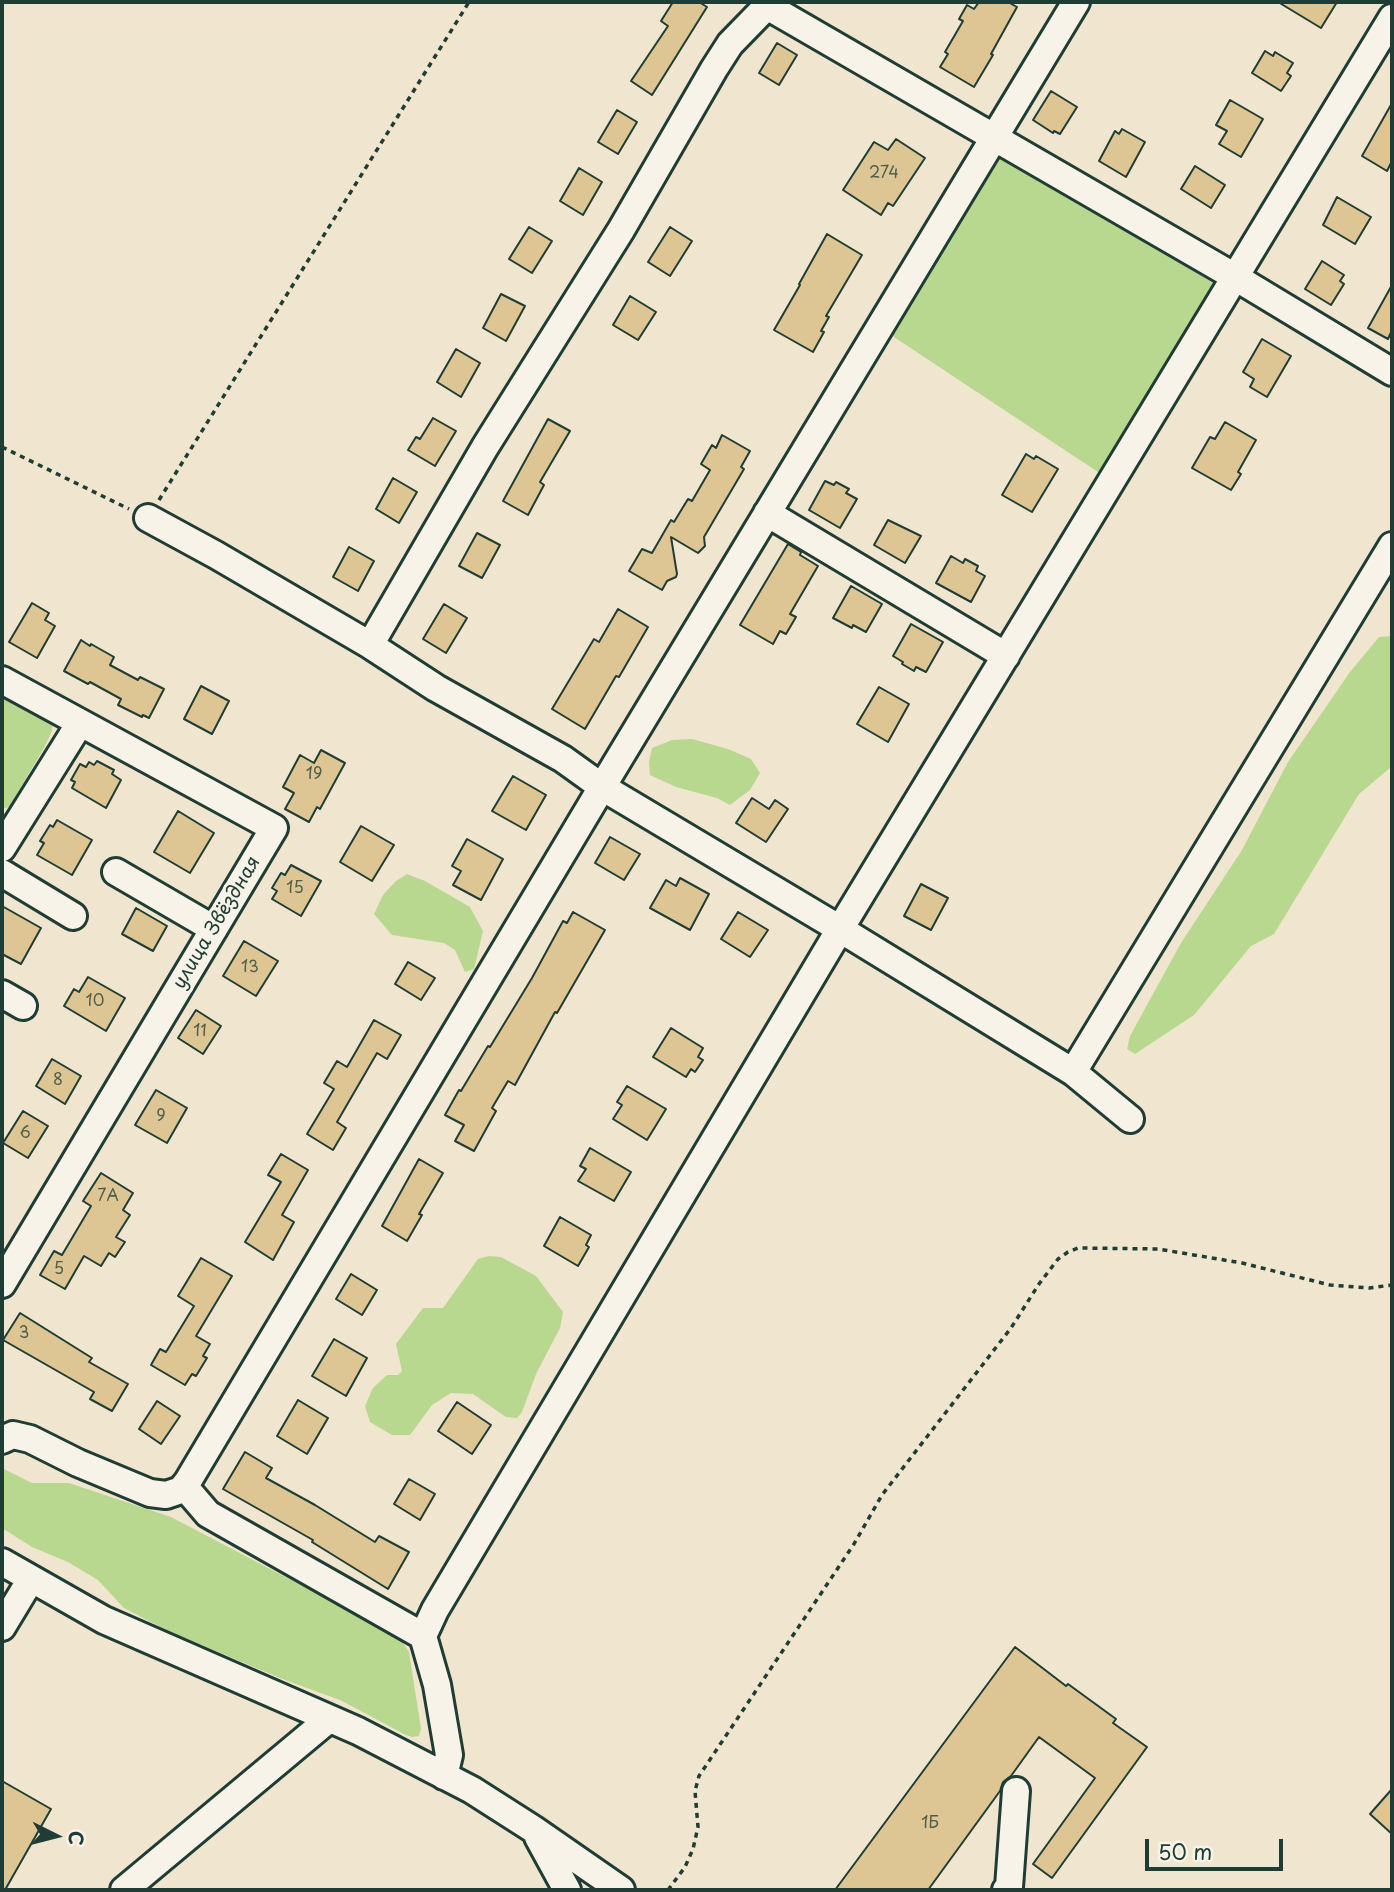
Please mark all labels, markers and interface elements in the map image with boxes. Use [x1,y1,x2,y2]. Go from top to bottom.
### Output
house number: 274 [869,164,899,184]
house number: 19 [306,765,322,785]
street label: улица Звёздная [168,853,266,993]
house number: 15 [286,879,304,899]
house number: 13 [241,958,259,978]
house number: 10 [86,992,104,1012]
house number: 11 [193,1022,207,1042]
house number: 8 [53,1071,63,1091]
house number: 9 [156,1107,166,1127]
house number: 6 [19,1124,31,1144]
house number: 7А [97,1187,119,1207]
house number: 5 [54,1260,64,1280]
house number: 3 [19,1324,29,1344]
north arrow [21,1801,91,1871]
house number: 1Б [921,1814,939,1834]
scale bar [1149,1826,1287,1870]
text: С [62,1830,92,1847]
text: 50 m [1158,1835,1212,1867]

